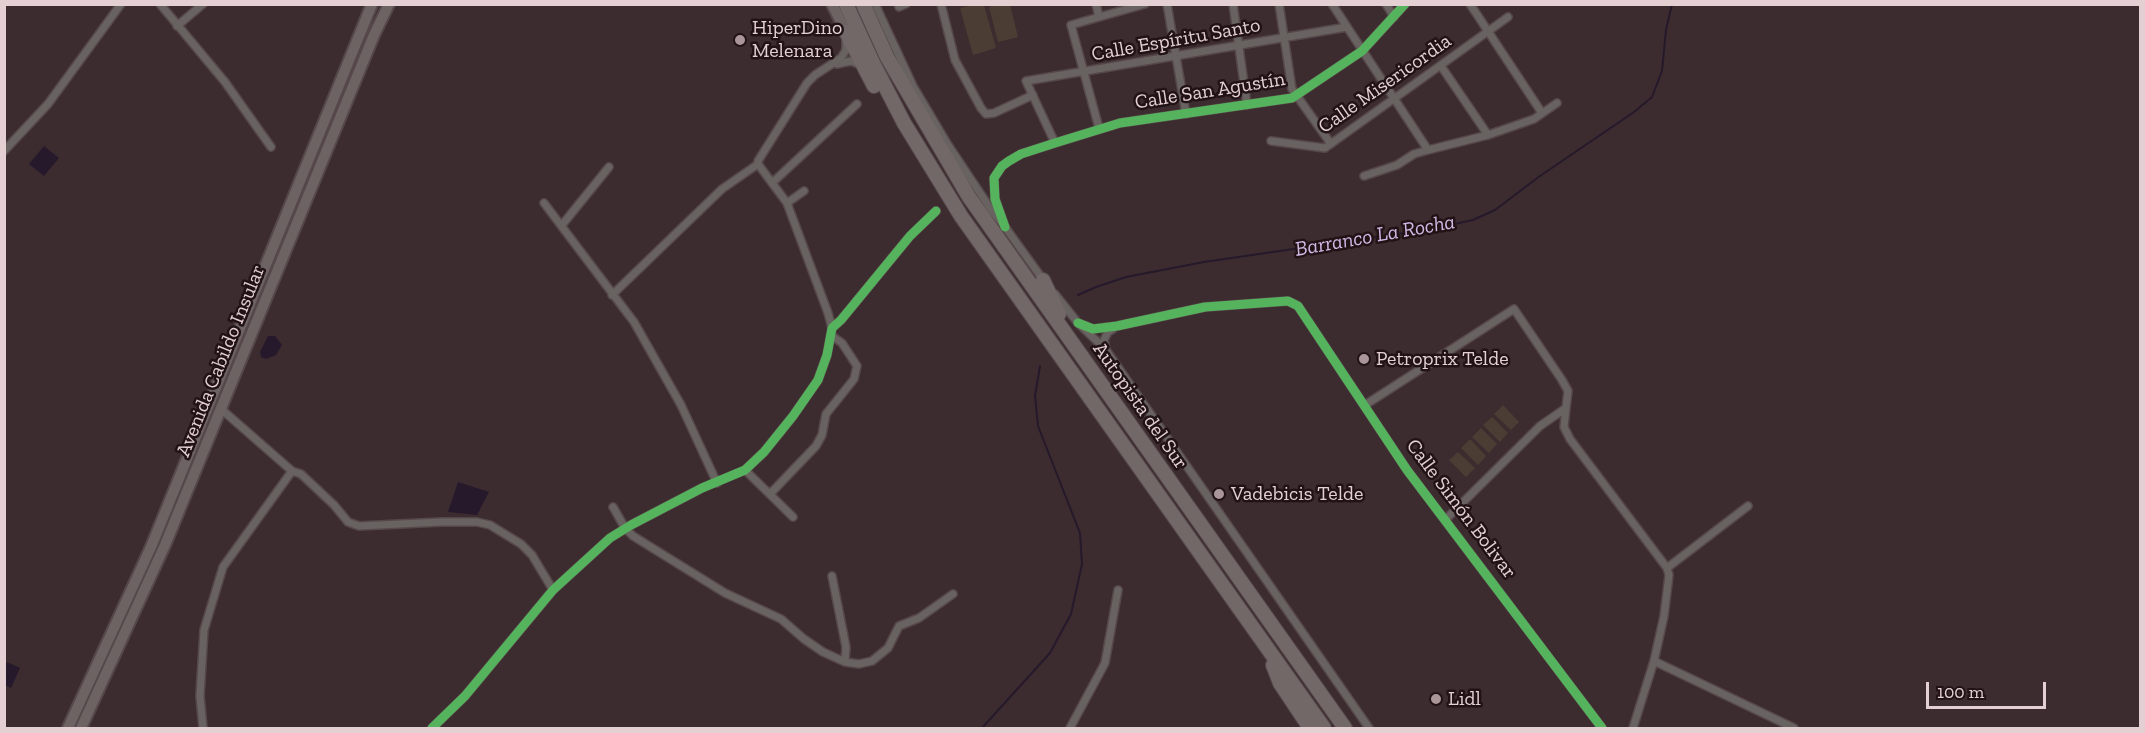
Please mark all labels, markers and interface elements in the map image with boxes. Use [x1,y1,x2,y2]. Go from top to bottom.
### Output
street label: Calle Espíritu Santo [1090,13,1262,67]
place label: HiperDino Melenara [752,16,842,63]
street label: Calle Misericordia [1314,29,1456,139]
marker: HiperDino Melenara [733,33,747,47]
street label: Calle San Agustín [1133,67,1287,115]
water label: Barranco La Rocha [1293,210,1457,262]
street label: Avenida Cabildo Insular [172,262,270,460]
street label: Autopista del Sur [1087,338,1193,474]
place label: Petroprix Telde [1376,347,1509,371]
marker: Petroprix Telde [1357,352,1371,366]
street label: Calle Simón Bolivar [1401,435,1521,583]
place label: Vadebicis Telde [1231,482,1363,506]
marker: Vadebicis Telde [1212,487,1226,501]
scale bar [1929,670,2049,708]
text: 100 m [1937,681,1984,703]
place label: Lidl [1448,687,1481,711]
marker: Lidl [1429,692,1443,706]

